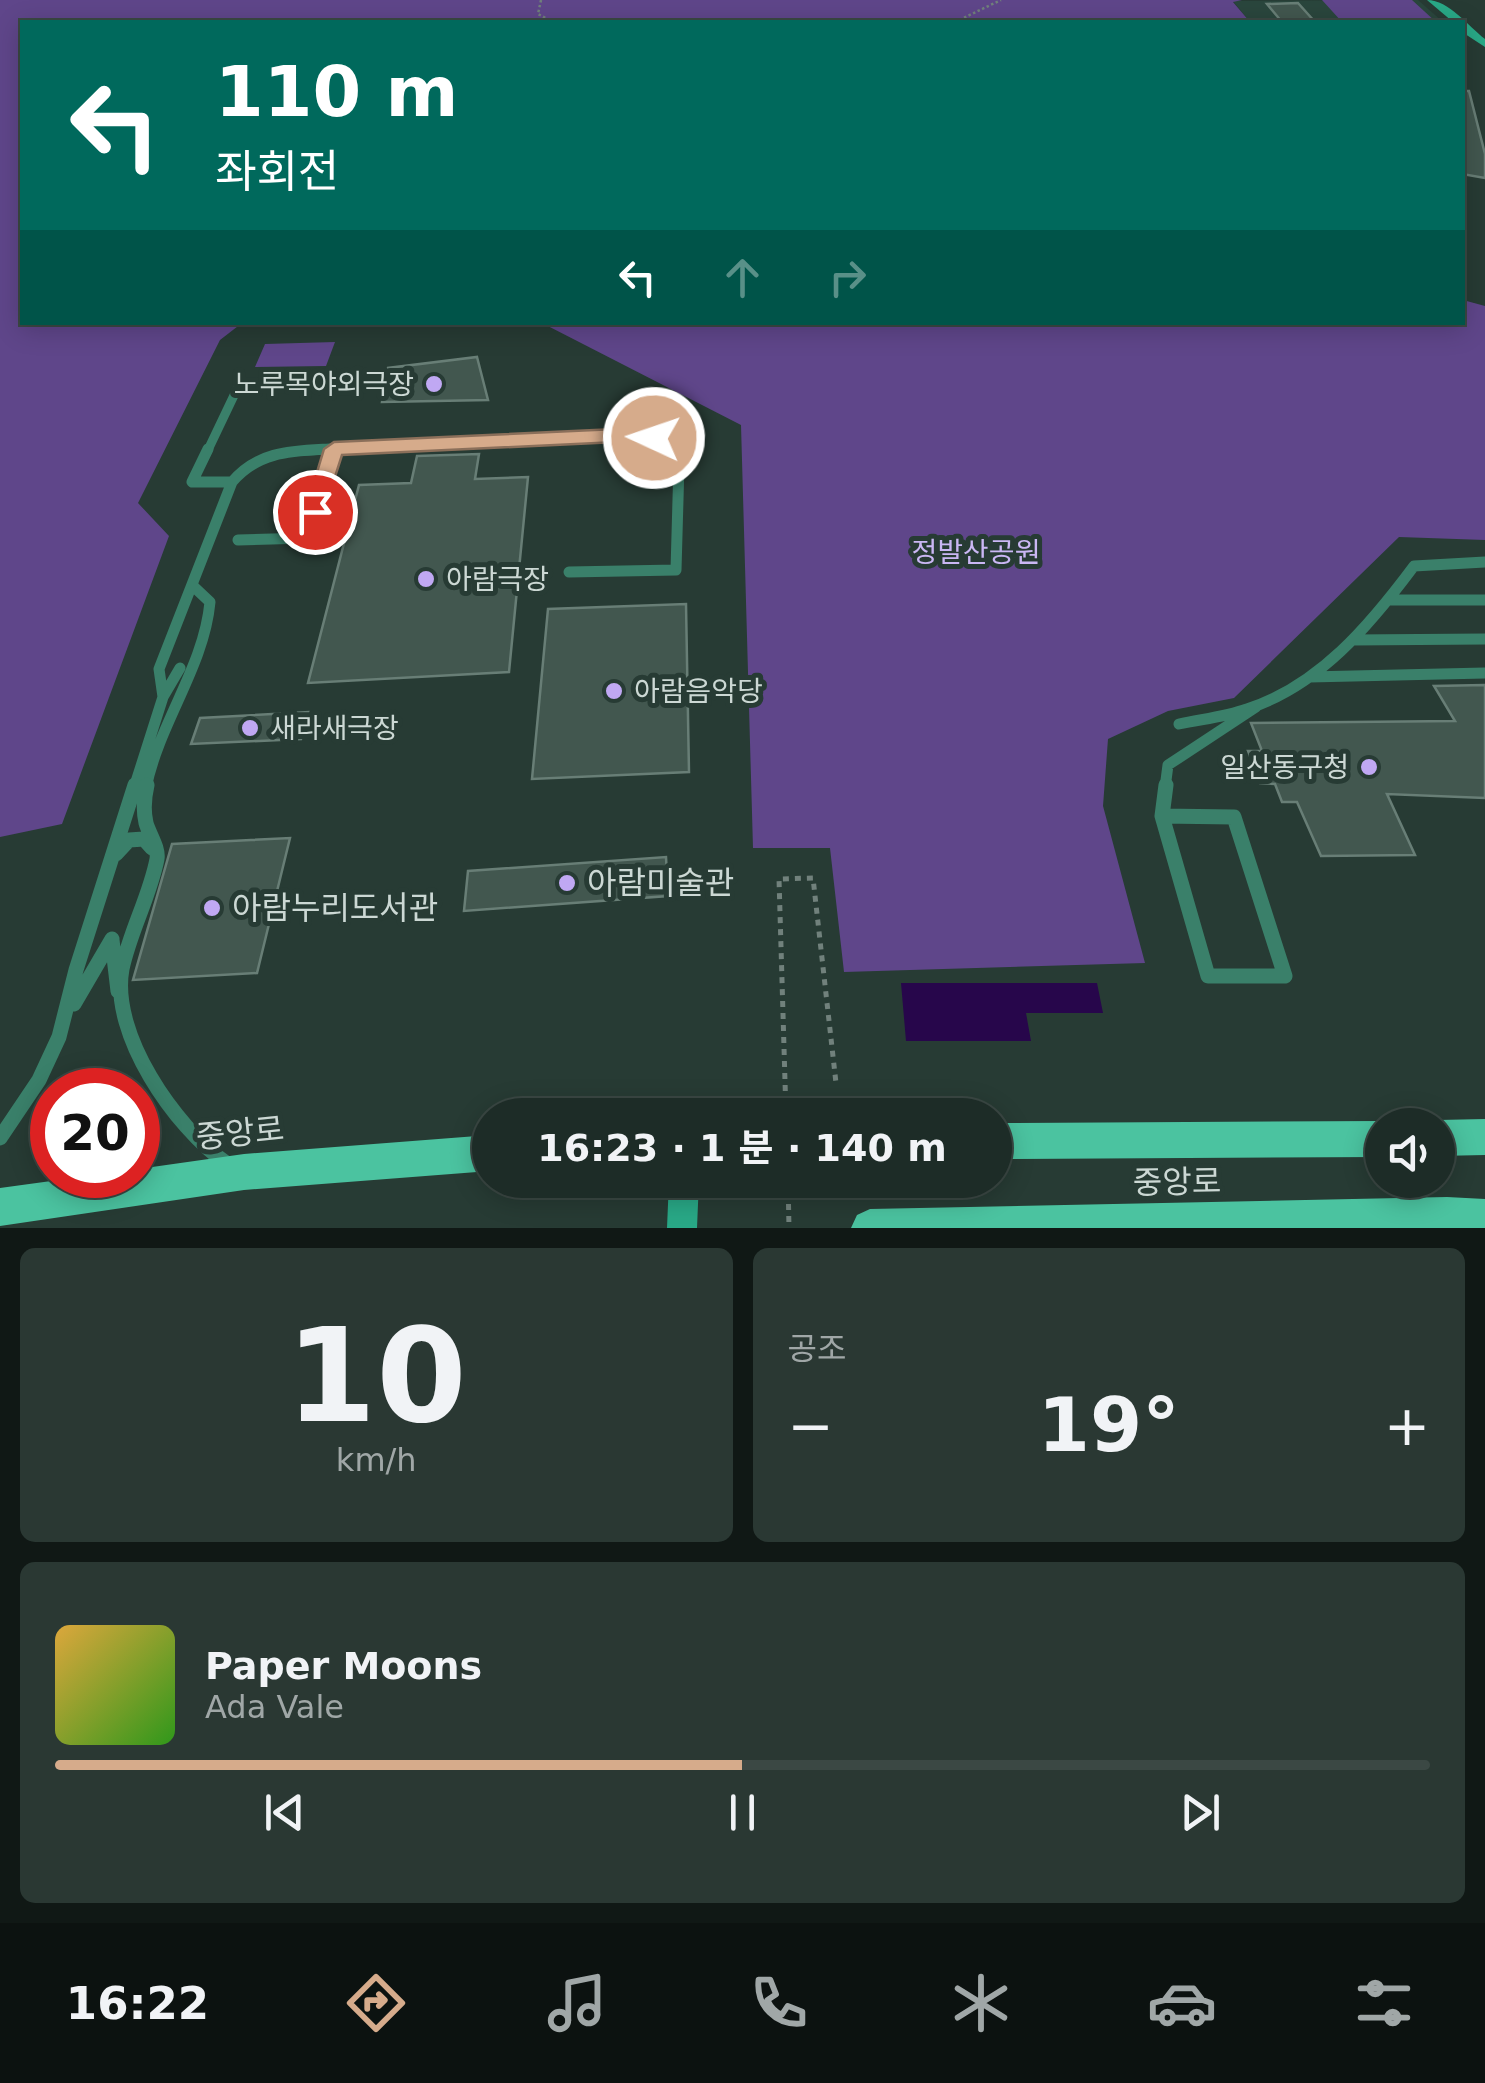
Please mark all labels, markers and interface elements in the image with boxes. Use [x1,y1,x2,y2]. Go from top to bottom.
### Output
text: 110 m [215,51,458,133]
icon: left [50,60,180,190]
text: 좌회전 [215,145,339,198]
icon: left [610,250,665,305]
icon: ahead [715,250,770,305]
icon: right [820,250,875,305]
place label: 노루목야외극장 [234,368,414,401]
marker: 노루목야외극장 [423,373,445,395]
position arrow [602,386,706,490]
pin [273,470,358,555]
icon: arrive [288,485,343,540]
park label: 정발산공원 [912,536,1040,569]
place label: 아람극장 [446,563,549,596]
marker: 아람극장 [415,568,437,590]
place label: 아람음악당 [634,675,763,708]
marker: 아람음악당 [603,680,625,702]
place label: 새라새극장 [270,712,399,745]
marker: 새라새극장 [239,717,261,739]
place label: 일산동구청 [1220,751,1349,784]
marker: 일산동구청 [1358,756,1380,778]
place label: 아람미술관 [587,864,734,902]
marker: 아람미술관 [556,872,578,894]
place label: 아람누리도서관 [232,889,438,927]
marker: 아람누리도서관 [201,897,223,919]
speed limit sign: 20 [30,1068,160,1198]
map controls [1365,1108,1455,1198]
button: sound [1365,1108,1455,1198]
street label: 중앙로 [194,1109,286,1157]
text: 16:23 · 1 분 · 140 m [537,1126,947,1170]
street label: 중앙로 [1133,1162,1221,1202]
text: 10 [286,1300,467,1452]
text: 공조 [788,1330,846,1368]
text: 19° [1038,1381,1180,1469]
text: − [788,1394,834,1458]
text: + [1384,1394,1430,1458]
text: km/h [336,1441,417,1479]
text: Paper Moons [205,1644,482,1688]
text: Ada Vale [205,1688,344,1726]
icon: previous [257,1785,312,1840]
icon: pause [715,1785,770,1840]
icon: next [1173,1785,1228,1840]
icon: directions [341,1968,411,2038]
icon: music [542,1968,612,2038]
icon: phone [744,1968,814,2038]
icon: climate [946,1968,1016,2038]
icon: car [1147,1968,1217,2038]
icon: filters [1349,1968,1419,2038]
text: 16:22 [66,1977,209,2030]

